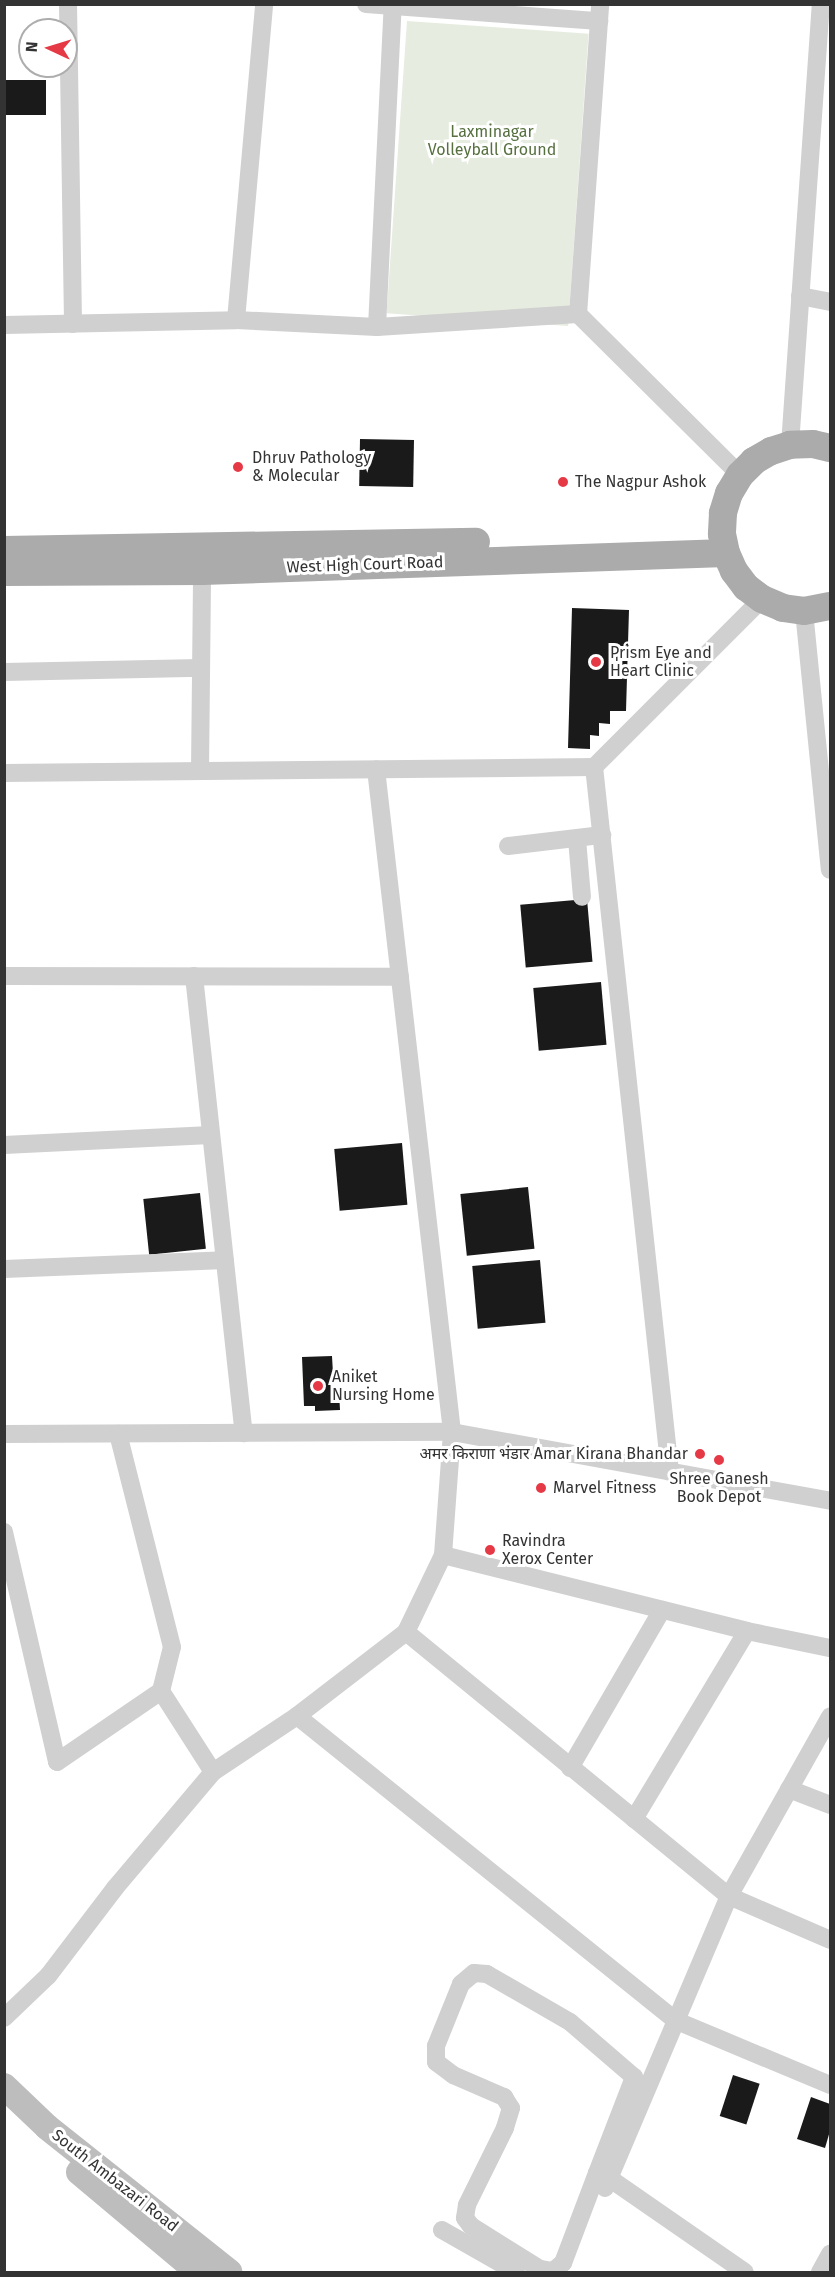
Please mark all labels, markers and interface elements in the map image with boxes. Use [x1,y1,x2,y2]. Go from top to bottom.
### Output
north arrow [18,18,78,78]
text: N [22,41,41,53]
park label: Laxminagar Volleyball Ground [428,122,556,160]
place label: Dhruv Pathology & Molecular [252,448,371,486]
marker: Dhruv Pathology & Molecular [229,458,247,476]
place label: The Nagpur Ashok [575,472,706,492]
marker: The Nagpur Ashok [556,475,570,489]
street label: West High Court Road [286,553,444,577]
place label: Prism Eye and Heart Clinic [610,643,712,681]
marker: Prism Eye and Heart Clinic [587,653,605,671]
place label: Aniket Nursing Home [332,1367,435,1405]
marker: Aniket Nursing Home [309,1377,327,1395]
place label: अमर किराणा भंडार Amar Kirana Bhandar [419,1444,688,1464]
marker: अमर किराणा भंडार Amar Kirana Bhandar [693,1447,707,1461]
marker: Shree Ganesh Book Depot [712,1453,726,1467]
place label: Shree Ganesh Book Depot [669,1469,769,1507]
place label: Marvel Fitness [553,1478,656,1498]
marker: Marvel Fitness [534,1481,548,1495]
place label: Ravindra Xerox Center [502,1531,593,1569]
marker: Ravindra Xerox Center [483,1543,497,1557]
street label: South Ambazari Road [48,2126,182,2236]

